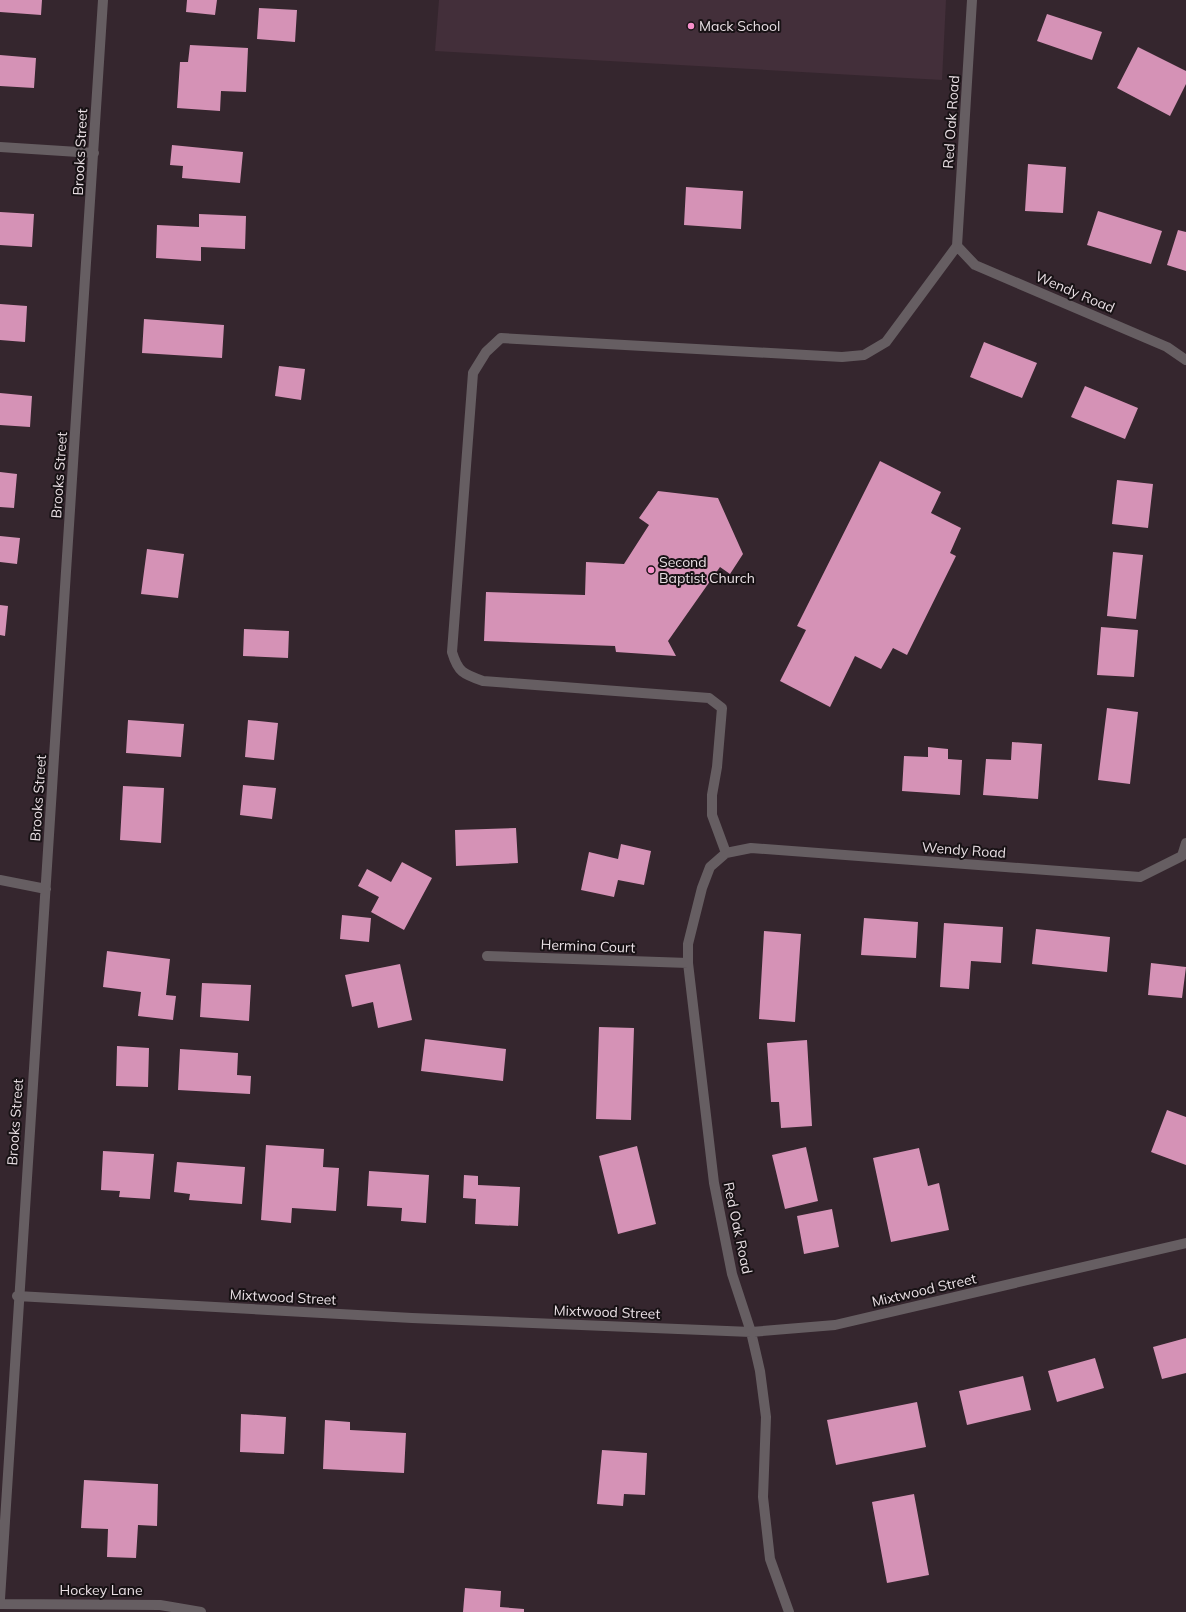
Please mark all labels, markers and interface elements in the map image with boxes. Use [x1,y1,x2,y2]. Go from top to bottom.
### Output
place label: Mack School [699,17,780,35]
marker: Mack School [686,21,696,31]
street label: Red Oak Road [939,75,963,169]
street label: Brooks Street [69,108,91,196]
street label: Wendy Road [1033,267,1117,317]
street label: Brooks Street [47,431,71,519]
place label: Second Baptist Church [659,553,755,587]
marker: Second Baptist Church [646,565,656,575]
street label: Brooks Street [26,754,50,842]
street label: Wendy Road [921,838,1007,862]
street label: Hermina Court [540,935,636,957]
street label: Brooks Street [3,1078,27,1166]
street label: Red Oak Road [719,1180,757,1276]
street label: Mixtwood Street [870,1269,978,1311]
street label: Mixtwood Street [229,1285,337,1309]
street label: Mixtwood Street [553,1301,661,1323]
street label: Hockey Lane [59,1581,143,1599]

